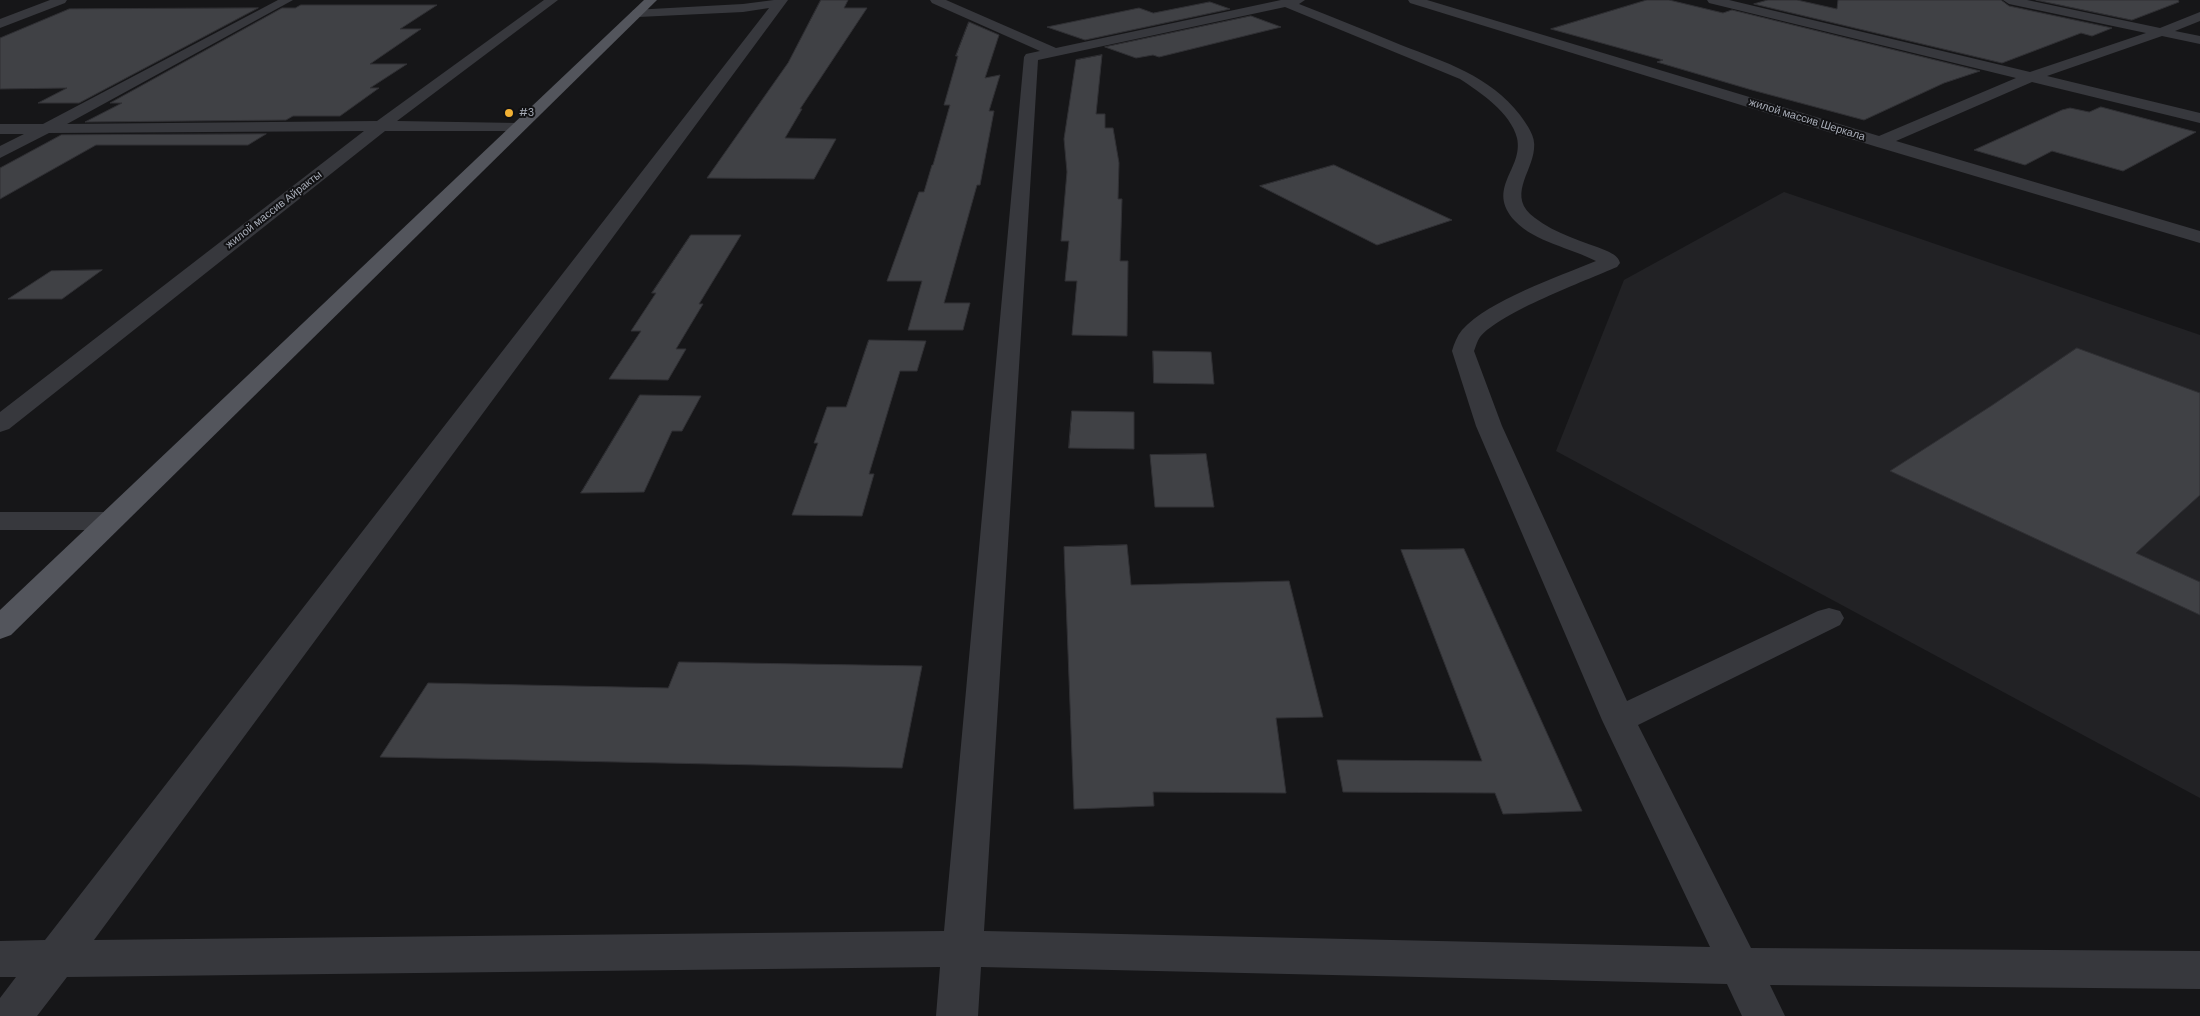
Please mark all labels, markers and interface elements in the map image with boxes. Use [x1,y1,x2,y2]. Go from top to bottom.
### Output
street label: жилой массив Шеркала [1747,96,1867,144]
place label: #3 [519,106,534,120]
marker: #3 [503,107,515,119]
street label: жилой массив Айракты [223,168,325,252]

